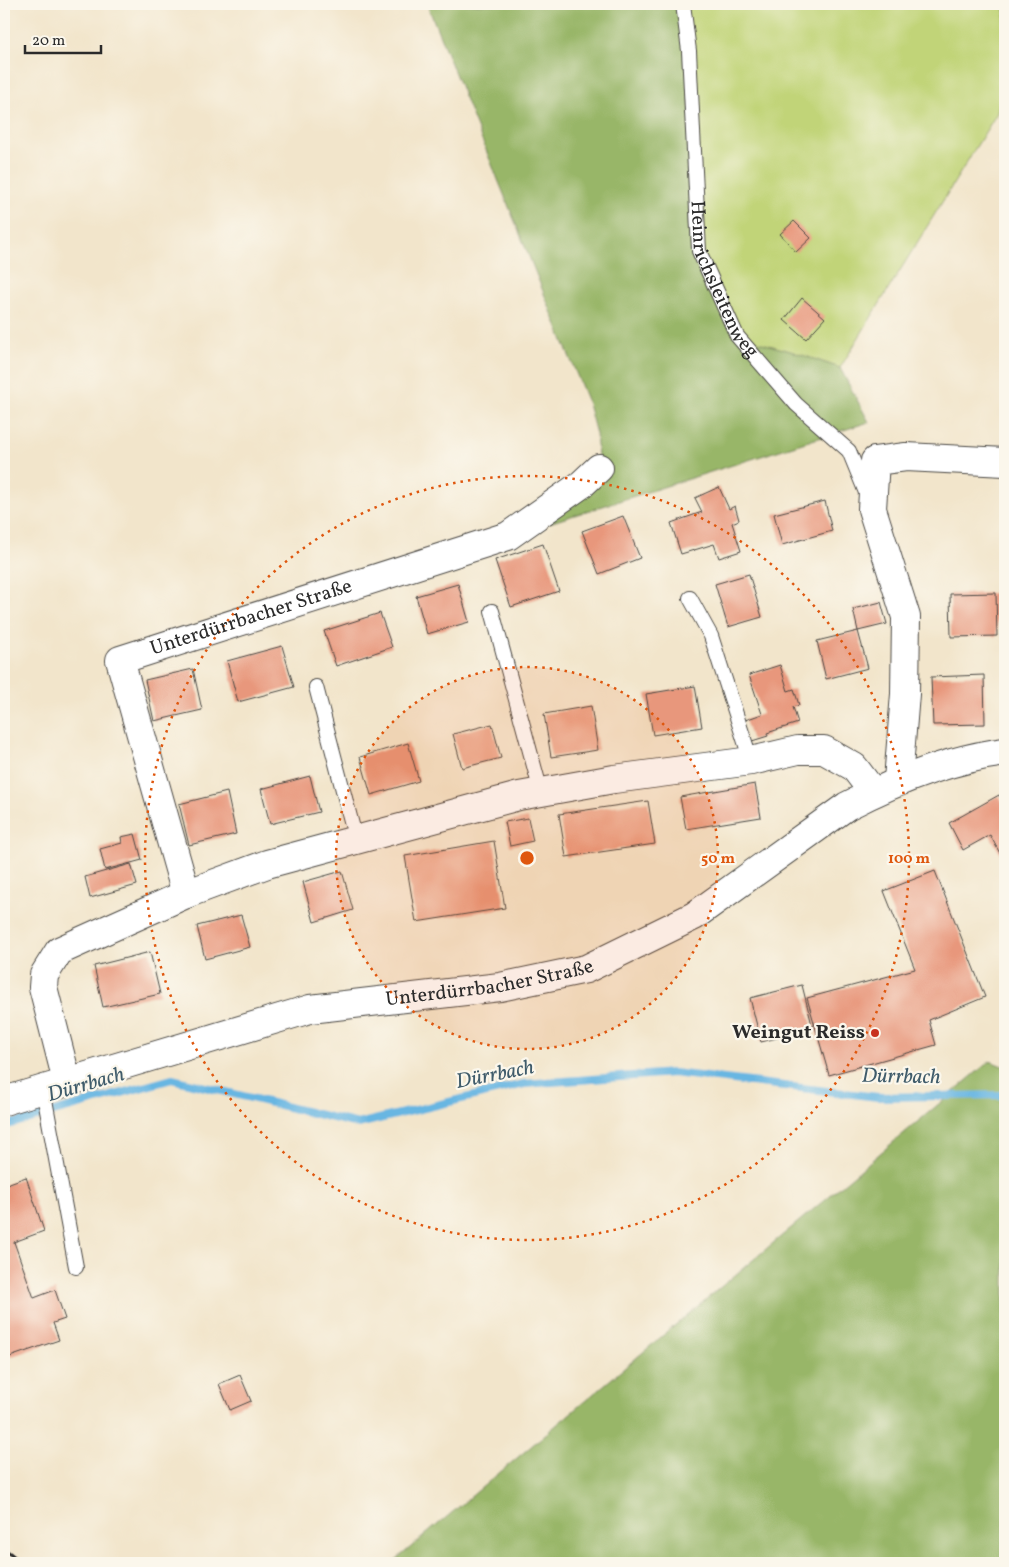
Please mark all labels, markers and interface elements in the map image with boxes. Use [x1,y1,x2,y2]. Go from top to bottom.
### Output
scale bar [25,22,101,54]
text: 20 m [32,31,65,52]
street label: Heinrichsleitenweg [682,200,765,365]
street label: Unterdürrbacher Straße [147,573,356,663]
centre of rings [518,849,536,867]
text: 50 m [701,849,735,870]
text: 100 m [888,849,931,870]
street label: Unterdürrbacher Straße [384,953,599,1014]
place label: Weingut Reiss [732,1019,865,1047]
marker: Weingut Reiss [869,1027,881,1039]
water label: Dürrbach [453,1053,537,1097]
water label: Dürrbach [44,1060,128,1110]
water label: Dürrbach [861,1062,941,1092]

